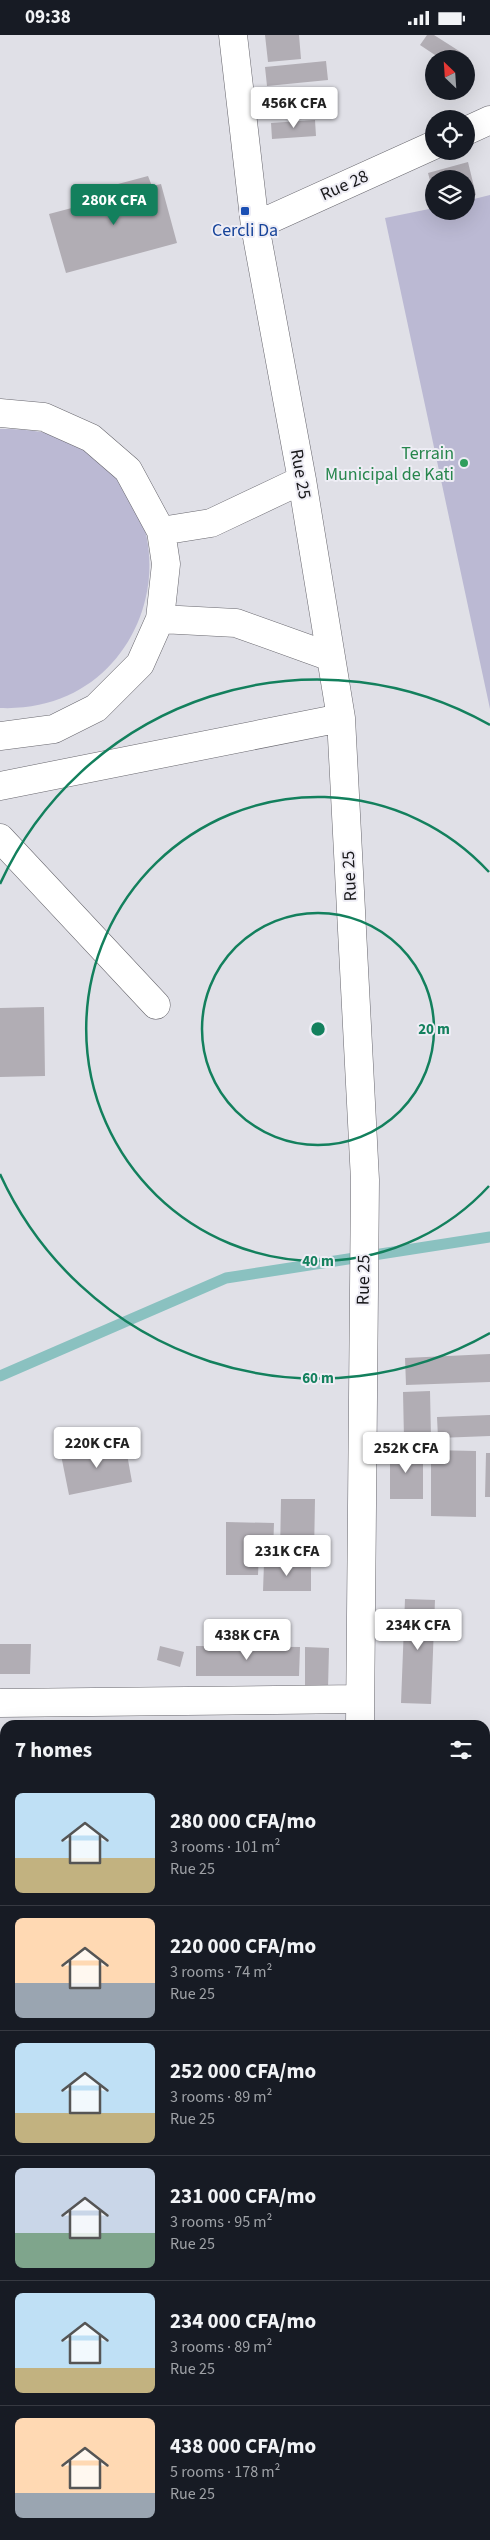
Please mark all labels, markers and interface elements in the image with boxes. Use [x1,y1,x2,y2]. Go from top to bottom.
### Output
text: 09:38 [25,4,71,31]
north arrow [425,50,475,100]
map controls [425,50,475,220]
pin: 456K CFA [242,87,346,129]
text: 456K CFA [262,92,326,114]
button: locate [425,110,475,160]
street label: Rue 28 [316,164,372,207]
button: layers [425,170,475,220]
pin: 280K CFA [62,183,166,226]
text: 280K CFA [82,189,146,211]
marker: Cercli Da [239,205,251,217]
place label: Cercli Da [212,218,278,243]
place label: Terrain Municipal de Kati [325,441,454,487]
street label: Rue 25 [284,447,317,501]
marker: Terrain Municipal de Kati [458,457,470,469]
street label: Rue 25 [336,850,363,902]
text: 20 m [418,1019,450,1040]
centre of rings [309,1020,327,1038]
text: 40 m [302,1251,334,1272]
street label: Rue 25 [351,1255,376,1305]
text: 60 m [302,1368,334,1389]
pin: 220K CFA [45,1427,149,1469]
pin: 252K CFA [354,1431,458,1474]
text: 220K CFA [65,1432,129,1454]
text: 252K CFA [374,1437,438,1459]
pin: 231K CFA [235,1535,339,1577]
text: 231K CFA [255,1540,319,1562]
pin: 234K CFA [366,1609,470,1651]
text: 234K CFA [386,1614,450,1636]
pin: 438K CFA [195,1619,299,1661]
text: 438K CFA [215,1624,279,1646]
text: 7 homes [15,1735,92,1765]
icon: filters [447,1736,475,1764]
text: 280 000 CFA/mo [170,1806,316,1836]
icon: home [55,1813,115,1873]
text: 3 rooms · 101 m² [170,1836,280,1858]
text: Rue 25 [170,1858,215,1880]
text: 220 000 CFA/mo [170,1931,316,1961]
icon: home [55,1938,115,1998]
text: 3 rooms · 74 m² [170,1961,272,1983]
text: Rue 25 [170,1983,215,2005]
text: 252 000 CFA/mo [170,2056,316,2086]
icon: home [55,2063,115,2123]
text: 3 rooms · 89 m² [170,2086,272,2108]
text: Rue 25 [170,2108,215,2130]
text: 231 000 CFA/mo [170,2181,316,2211]
icon: home [55,2188,115,2248]
text: 3 rooms · 95 m² [170,2211,272,2233]
text: Rue 25 [170,2233,215,2255]
text: 234 000 CFA/mo [170,2306,316,2336]
icon: home [55,2313,115,2373]
text: 3 rooms · 89 m² [170,2336,272,2358]
text: Rue 25 [170,2358,215,2380]
text: 438 000 CFA/mo [170,2431,316,2461]
icon: home [55,2438,115,2498]
text: 5 rooms · 178 m² [170,2461,280,2483]
text: Rue 25 [170,2483,215,2505]

